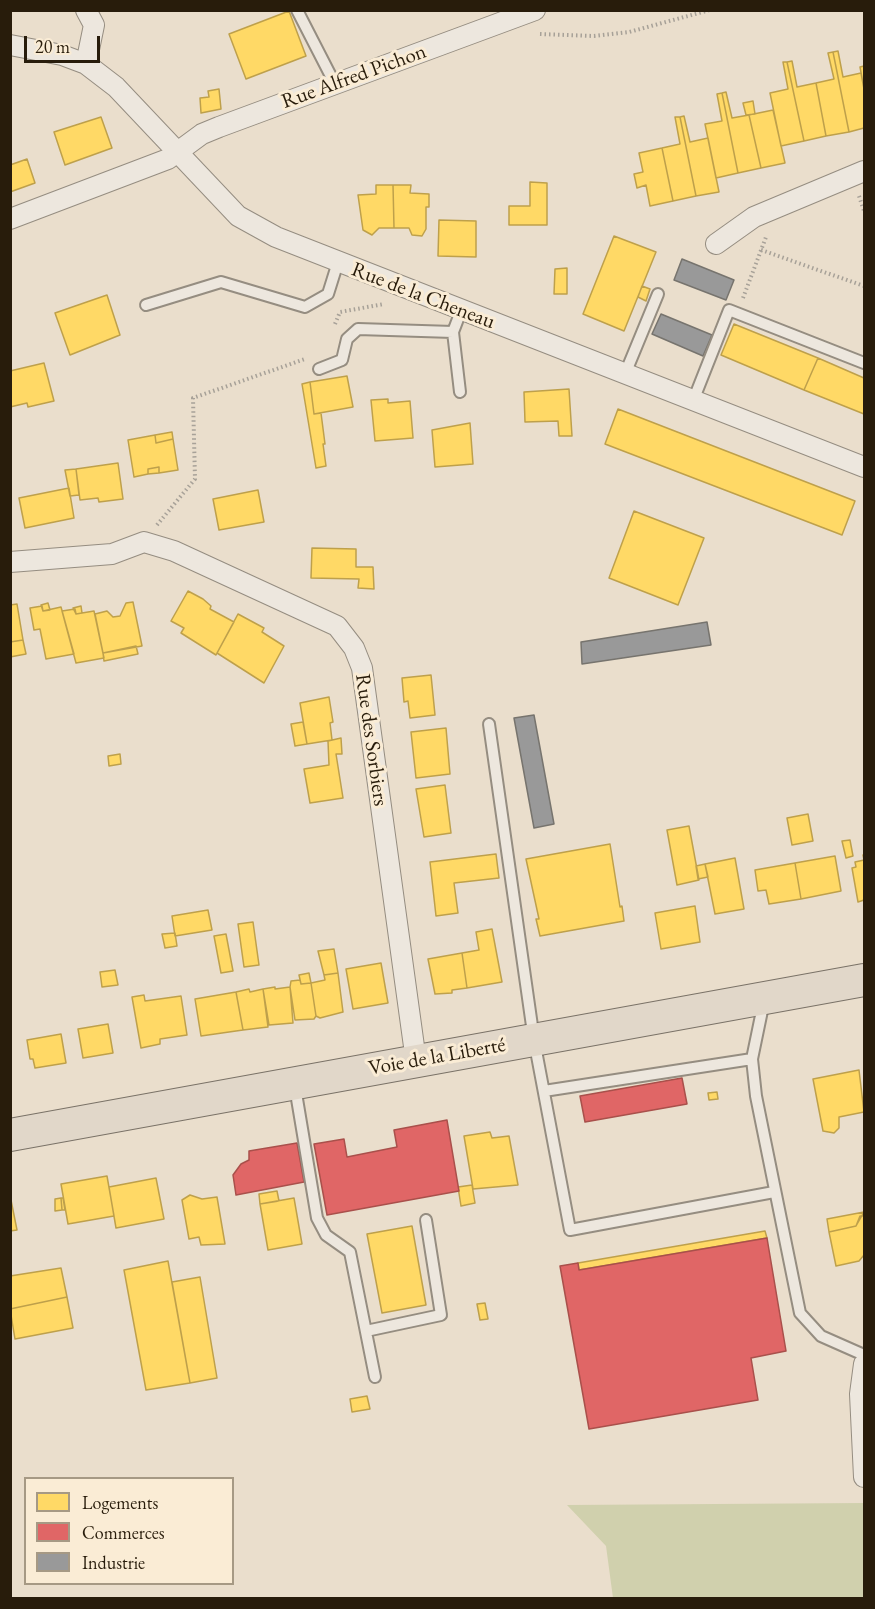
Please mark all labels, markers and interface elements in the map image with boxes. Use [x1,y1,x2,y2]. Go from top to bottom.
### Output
scale bar [27,24,104,62]
text: 20 m [35,35,70,58]
street label: Rue Alfred Pichon [278,39,430,115]
street label: Rue de la Cheneau [348,257,498,335]
street label: Rue des Sorbiers [349,672,393,808]
street label: Voie de la Liberté [366,1033,508,1081]
legend [24,1477,234,1585]
text: Logements [82,1491,158,1514]
text: Commerces [82,1521,165,1544]
text: Industrie [82,1551,145,1574]

